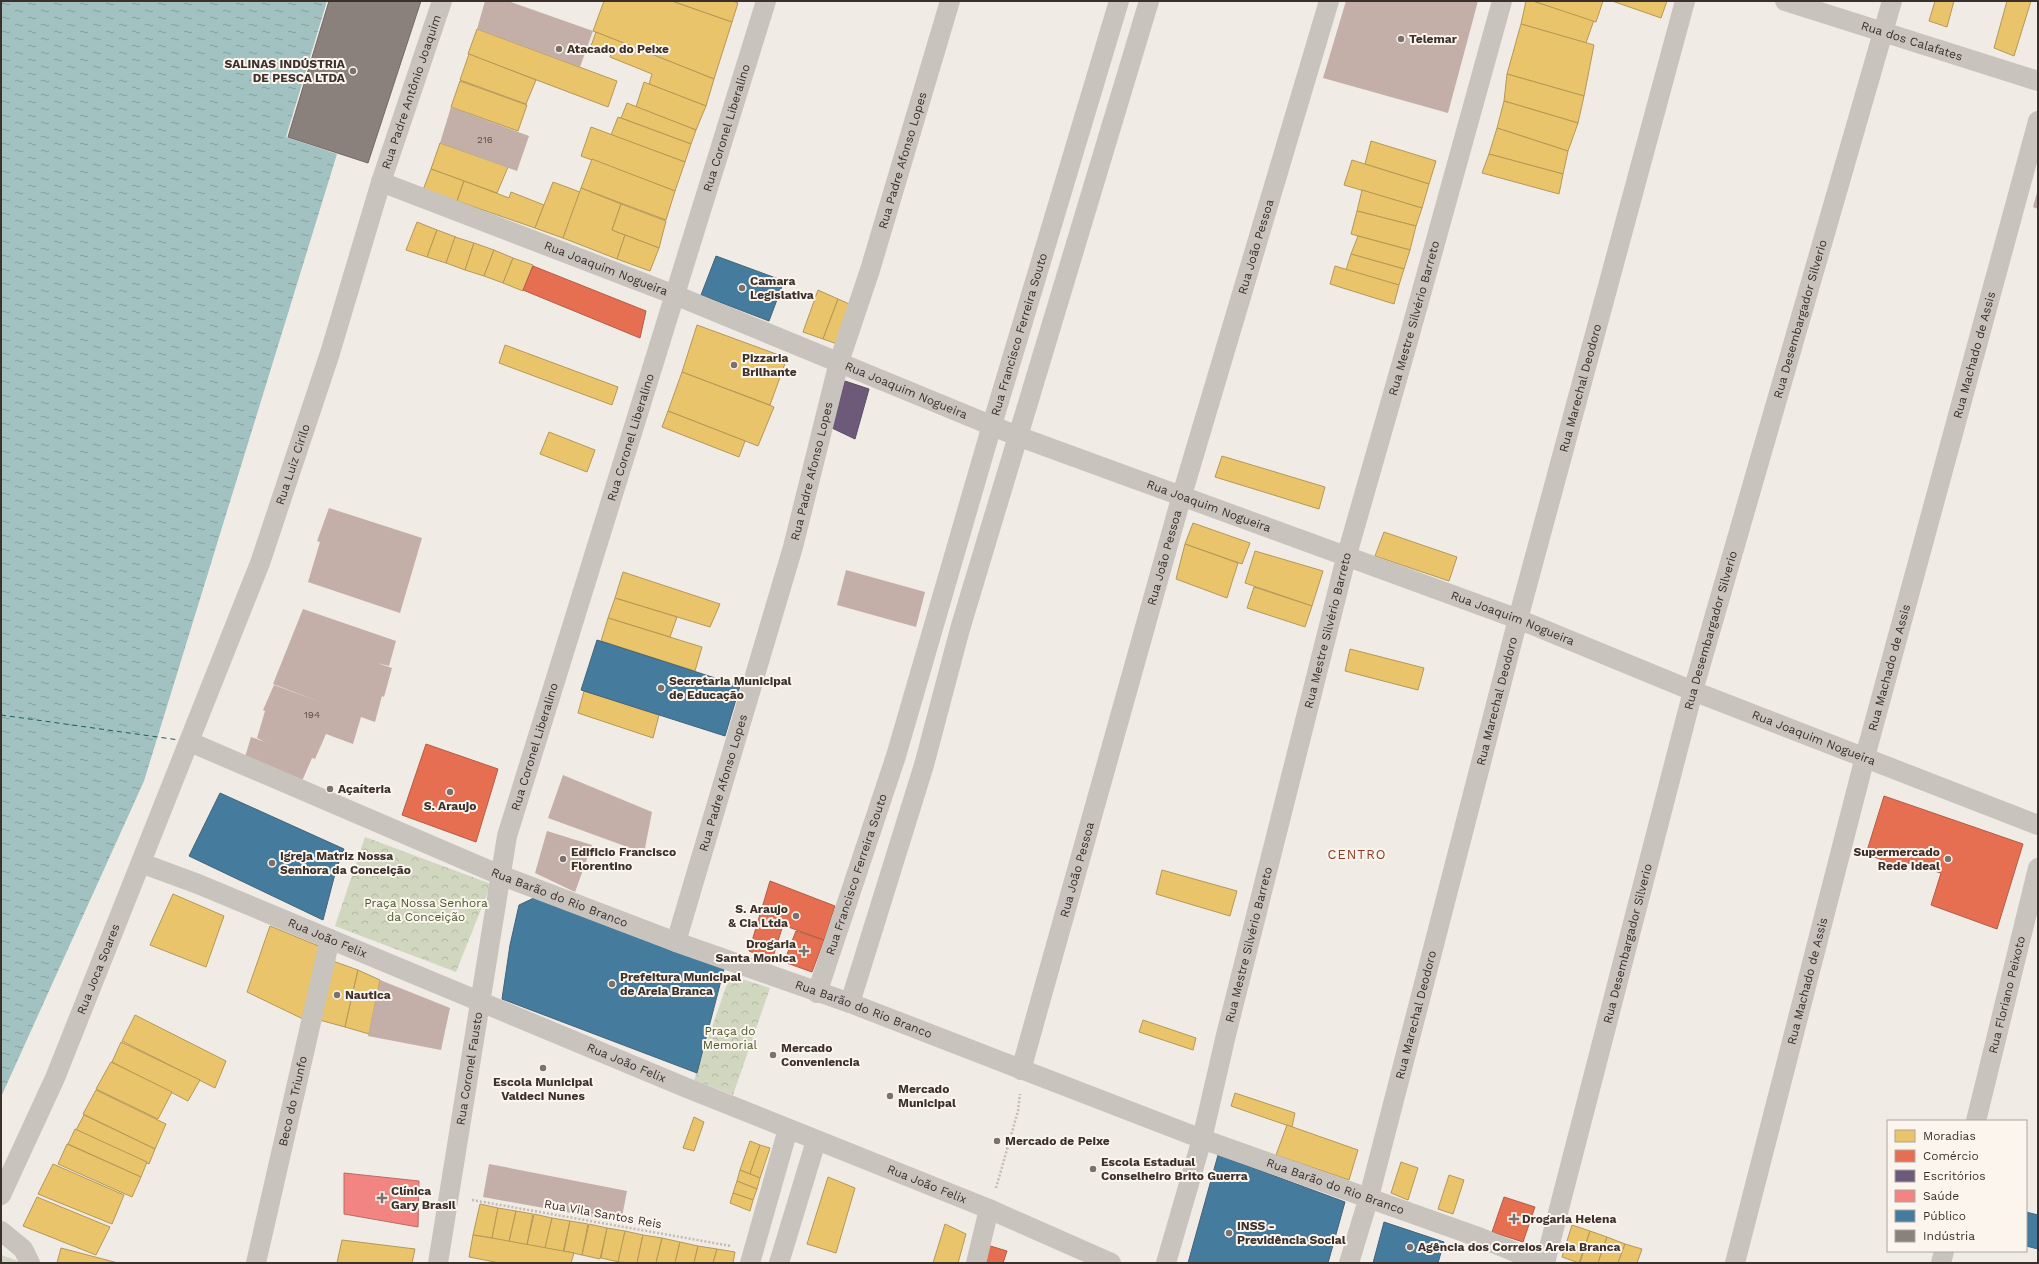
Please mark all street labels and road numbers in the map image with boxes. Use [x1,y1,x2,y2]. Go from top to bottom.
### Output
street label: Rua Padre Antônio Joaquim [379,13,444,171]
street label: Rua dos Calafates [1859,18,1964,64]
street label: Rua Coronel Liberalino [700,62,753,193]
street label: Rua Padre Afonso Lopes [876,90,930,231]
street label: Rua João Pessoa [1235,198,1277,296]
street label: Rua Joaquim Nogueira [542,238,670,299]
street label: Rua Desembargador Silverio [1771,238,1830,400]
street label: Rua Mestre Silvério Barreto [1386,239,1442,397]
street label: Rua Francisco Ferreira Souto [988,251,1050,418]
street label: Rua Machado de Assis [1950,290,1998,420]
street label: Rua Marechal Deodoro [1556,322,1604,454]
street label: Rua Joaquim Nogueira [843,359,970,422]
street label: Rua Coronel Liberalino [604,372,657,503]
street label: Rua Padre Afonso Lopes [788,401,836,542]
street label: Rua Luiz Cirilo [273,422,313,507]
street label: Rua Joaquim Nogueira [1145,477,1273,535]
street label: Rua João Pessoa [1144,508,1185,607]
street label: Rua Desembargador Silverio [1681,549,1740,711]
street label: Rua Mestre Silvério Barreto [1301,551,1354,710]
street label: Rua Joaquim Nogueira [1449,588,1577,649]
street label: Rua Machado de Assis [1865,603,1913,733]
street label: Rua Marechal Deodoro [1474,635,1520,767]
street label: Rua Coronel Liberalino [508,681,561,812]
street label: Rua Joaquim Nogueira [1750,708,1878,768]
street label: Rua Padre Afonso Lopes [696,713,750,853]
street label: Rua Francisco Ferreira Souto [823,792,890,957]
street label: Rua João Pessoa [1057,820,1097,919]
street label: Rua Desembargador Silverio [1600,862,1655,1025]
street label: Rua Barão do Rio Branco [489,865,630,930]
street label: Rua Mestre Silvério Barreto [1222,865,1275,1024]
street label: Rua João Felix [286,915,369,961]
street label: Rua Machado de Assis [1784,916,1830,1046]
street label: Rua Joca Soares [74,922,123,1017]
street label: Rua Floriano Peixoto [1986,935,2028,1055]
street label: Rua Marechal Deodoro [1393,949,1439,1081]
street label: Rua Barão do Rio Branco [793,977,934,1041]
street label: Rua Coronel Fausto [453,1011,485,1126]
street label: Rua João Felix [585,1040,668,1085]
street label: Beco do Triunfo [276,1055,310,1148]
street label: Rua Barão do Rio Branco [1265,1155,1406,1217]
street label: Rua João Felix [885,1162,969,1206]
street label: Rua Vila Santos Reis [543,1197,663,1231]

